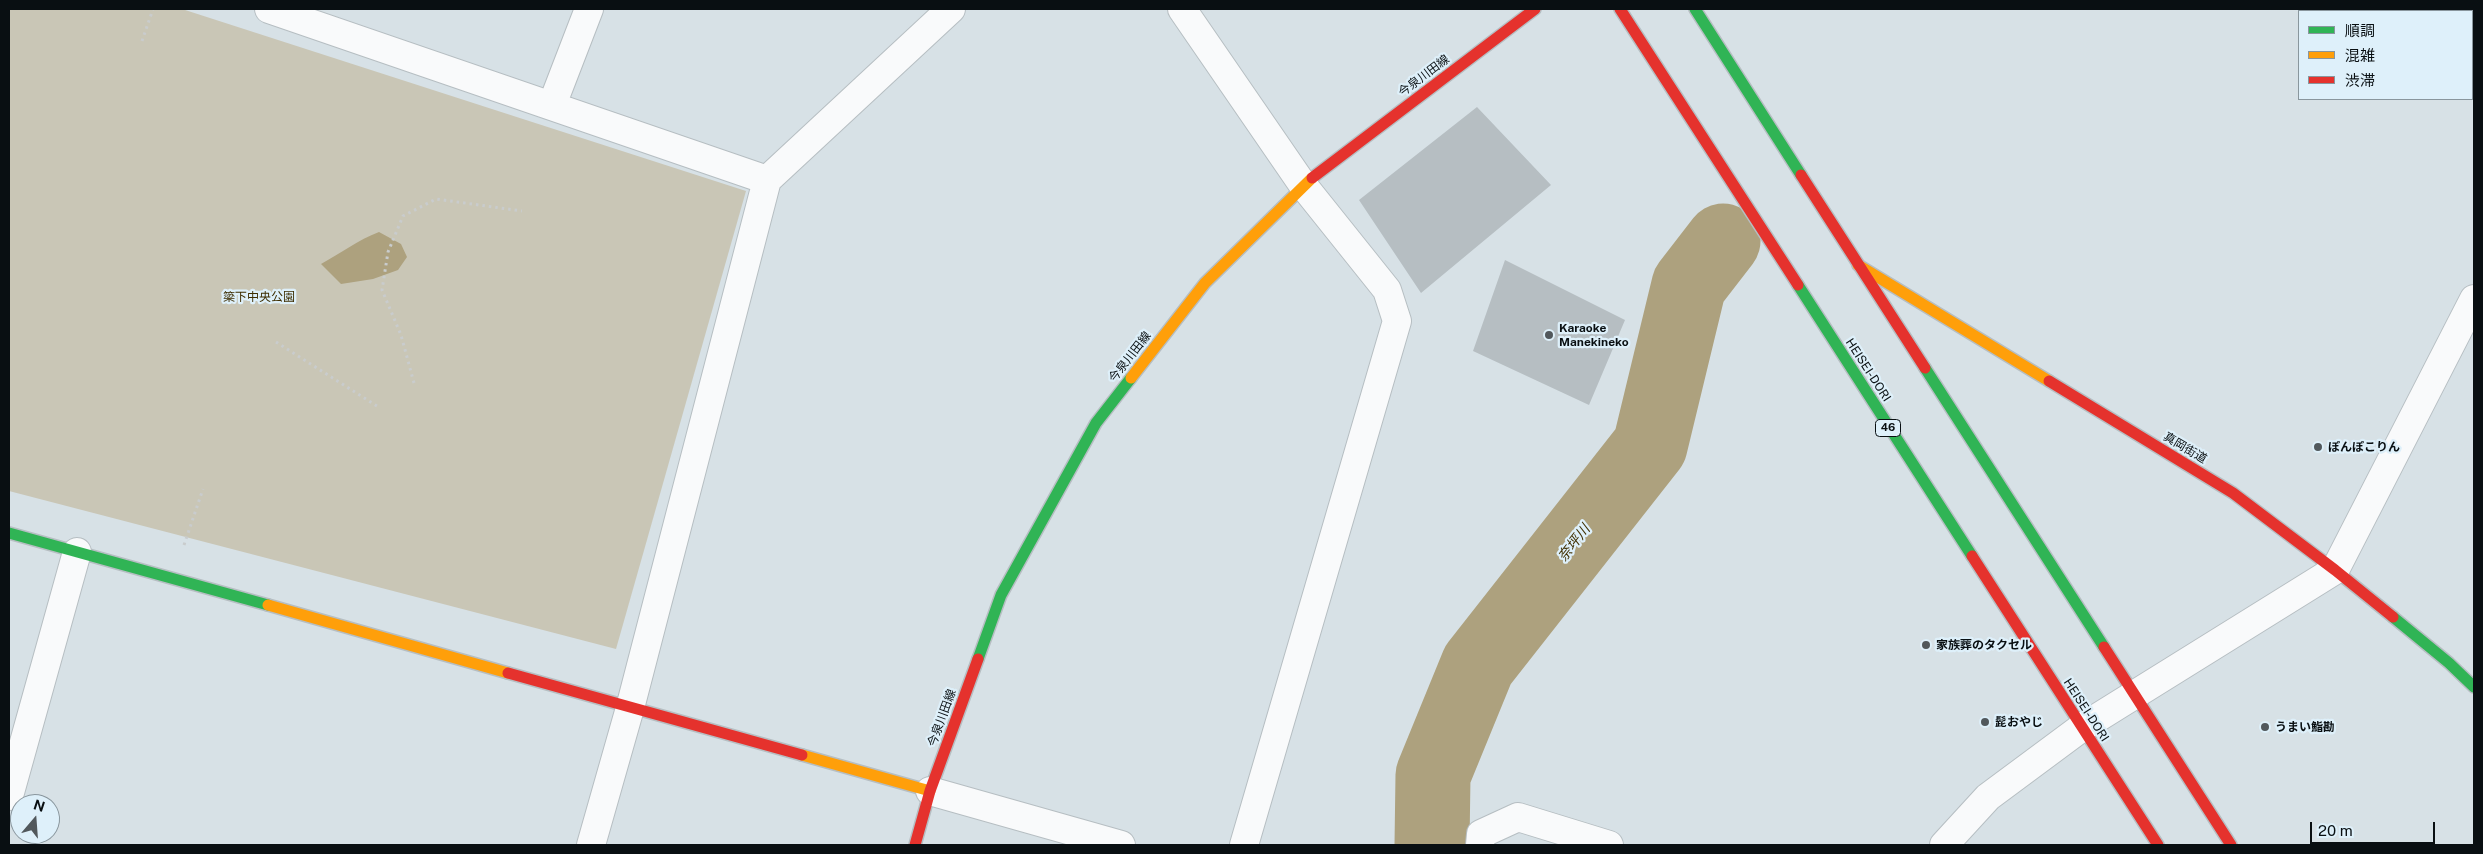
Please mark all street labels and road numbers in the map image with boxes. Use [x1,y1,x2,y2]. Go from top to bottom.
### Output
street label: 今泉川田線 [1396,52,1452,100]
street label: 今泉川田線 [1106,329,1154,385]
street label: HEISEI-DORI [1842,336,1894,404]
road number: 46 [1876,419,1900,436]
street label: 真岡街道 [2161,429,2209,467]
street label: HEISEI-DORI [2060,676,2112,744]
street label: 今泉川田線 [925,687,959,749]

